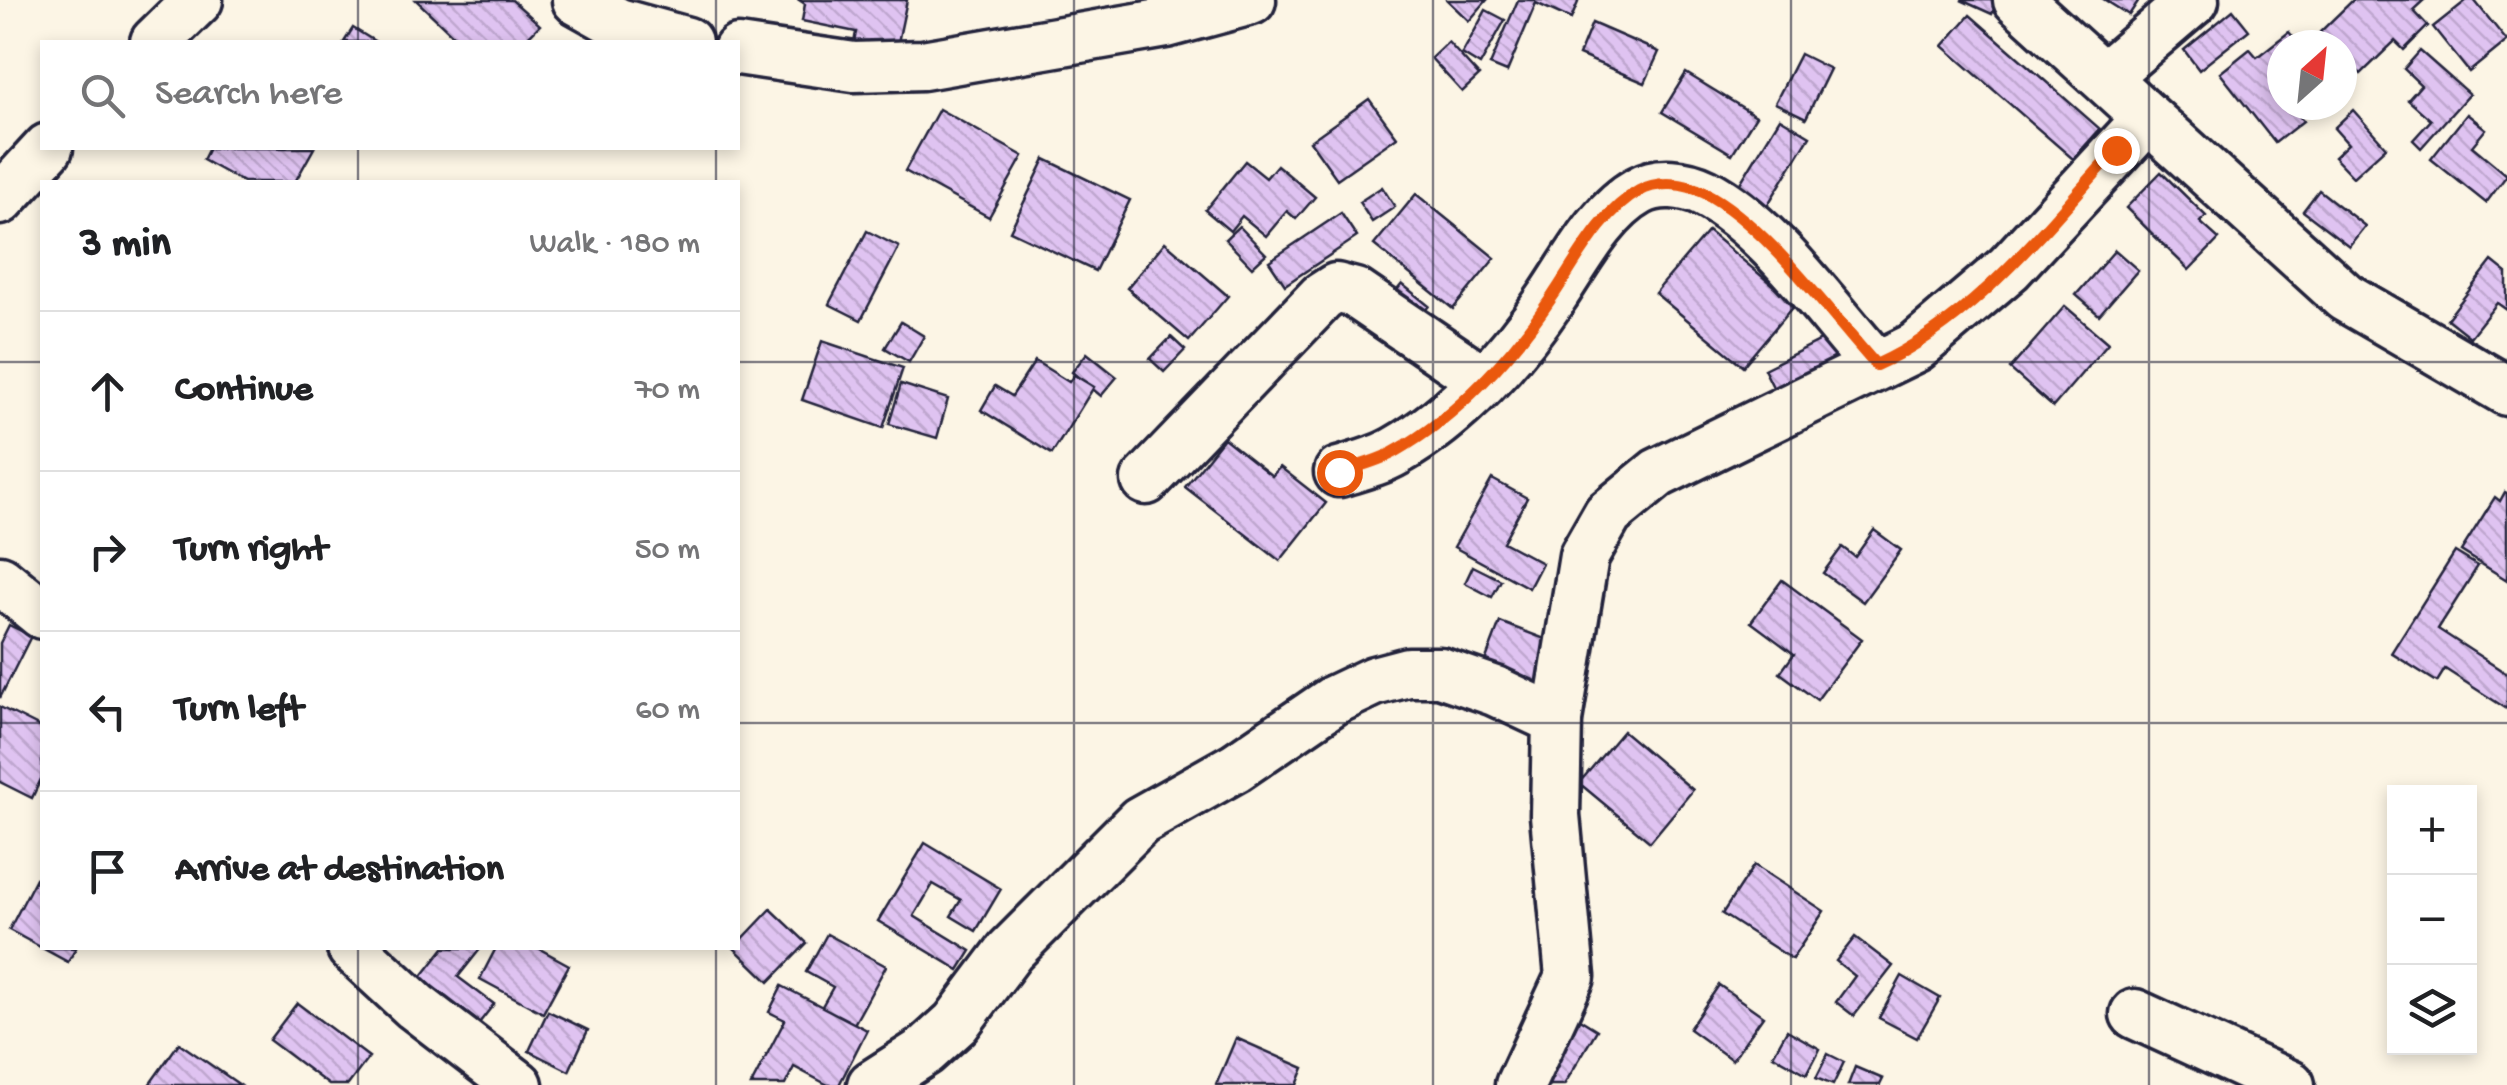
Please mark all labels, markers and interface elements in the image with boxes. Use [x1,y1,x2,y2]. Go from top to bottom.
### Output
north arrow [2267,30,2357,120]
search box [40,40,740,150]
icon: search [75,68,130,123]
text: Search here [155,73,342,117]
route end [2094,128,2140,174]
text: 3 min [80,221,171,270]
text: Walk · 180 m [530,226,700,264]
icon: ahead [80,364,135,419]
text: Continue [175,369,313,413]
text: 70 m [635,372,700,410]
route start [1317,450,1363,496]
icon: right [80,524,135,579]
text: Turn right [175,529,327,573]
text: 50 m [635,532,700,570]
icon: left [80,684,135,739]
text: Turn left [175,689,303,733]
text: 60 m [635,692,700,730]
map controls [2387,785,2477,1055]
button: + [2387,785,2477,875]
icon: arrive [80,844,135,899]
text: Arrive at destination [175,849,504,893]
button: − [2387,875,2477,965]
button: layers [2387,965,2477,1055]

